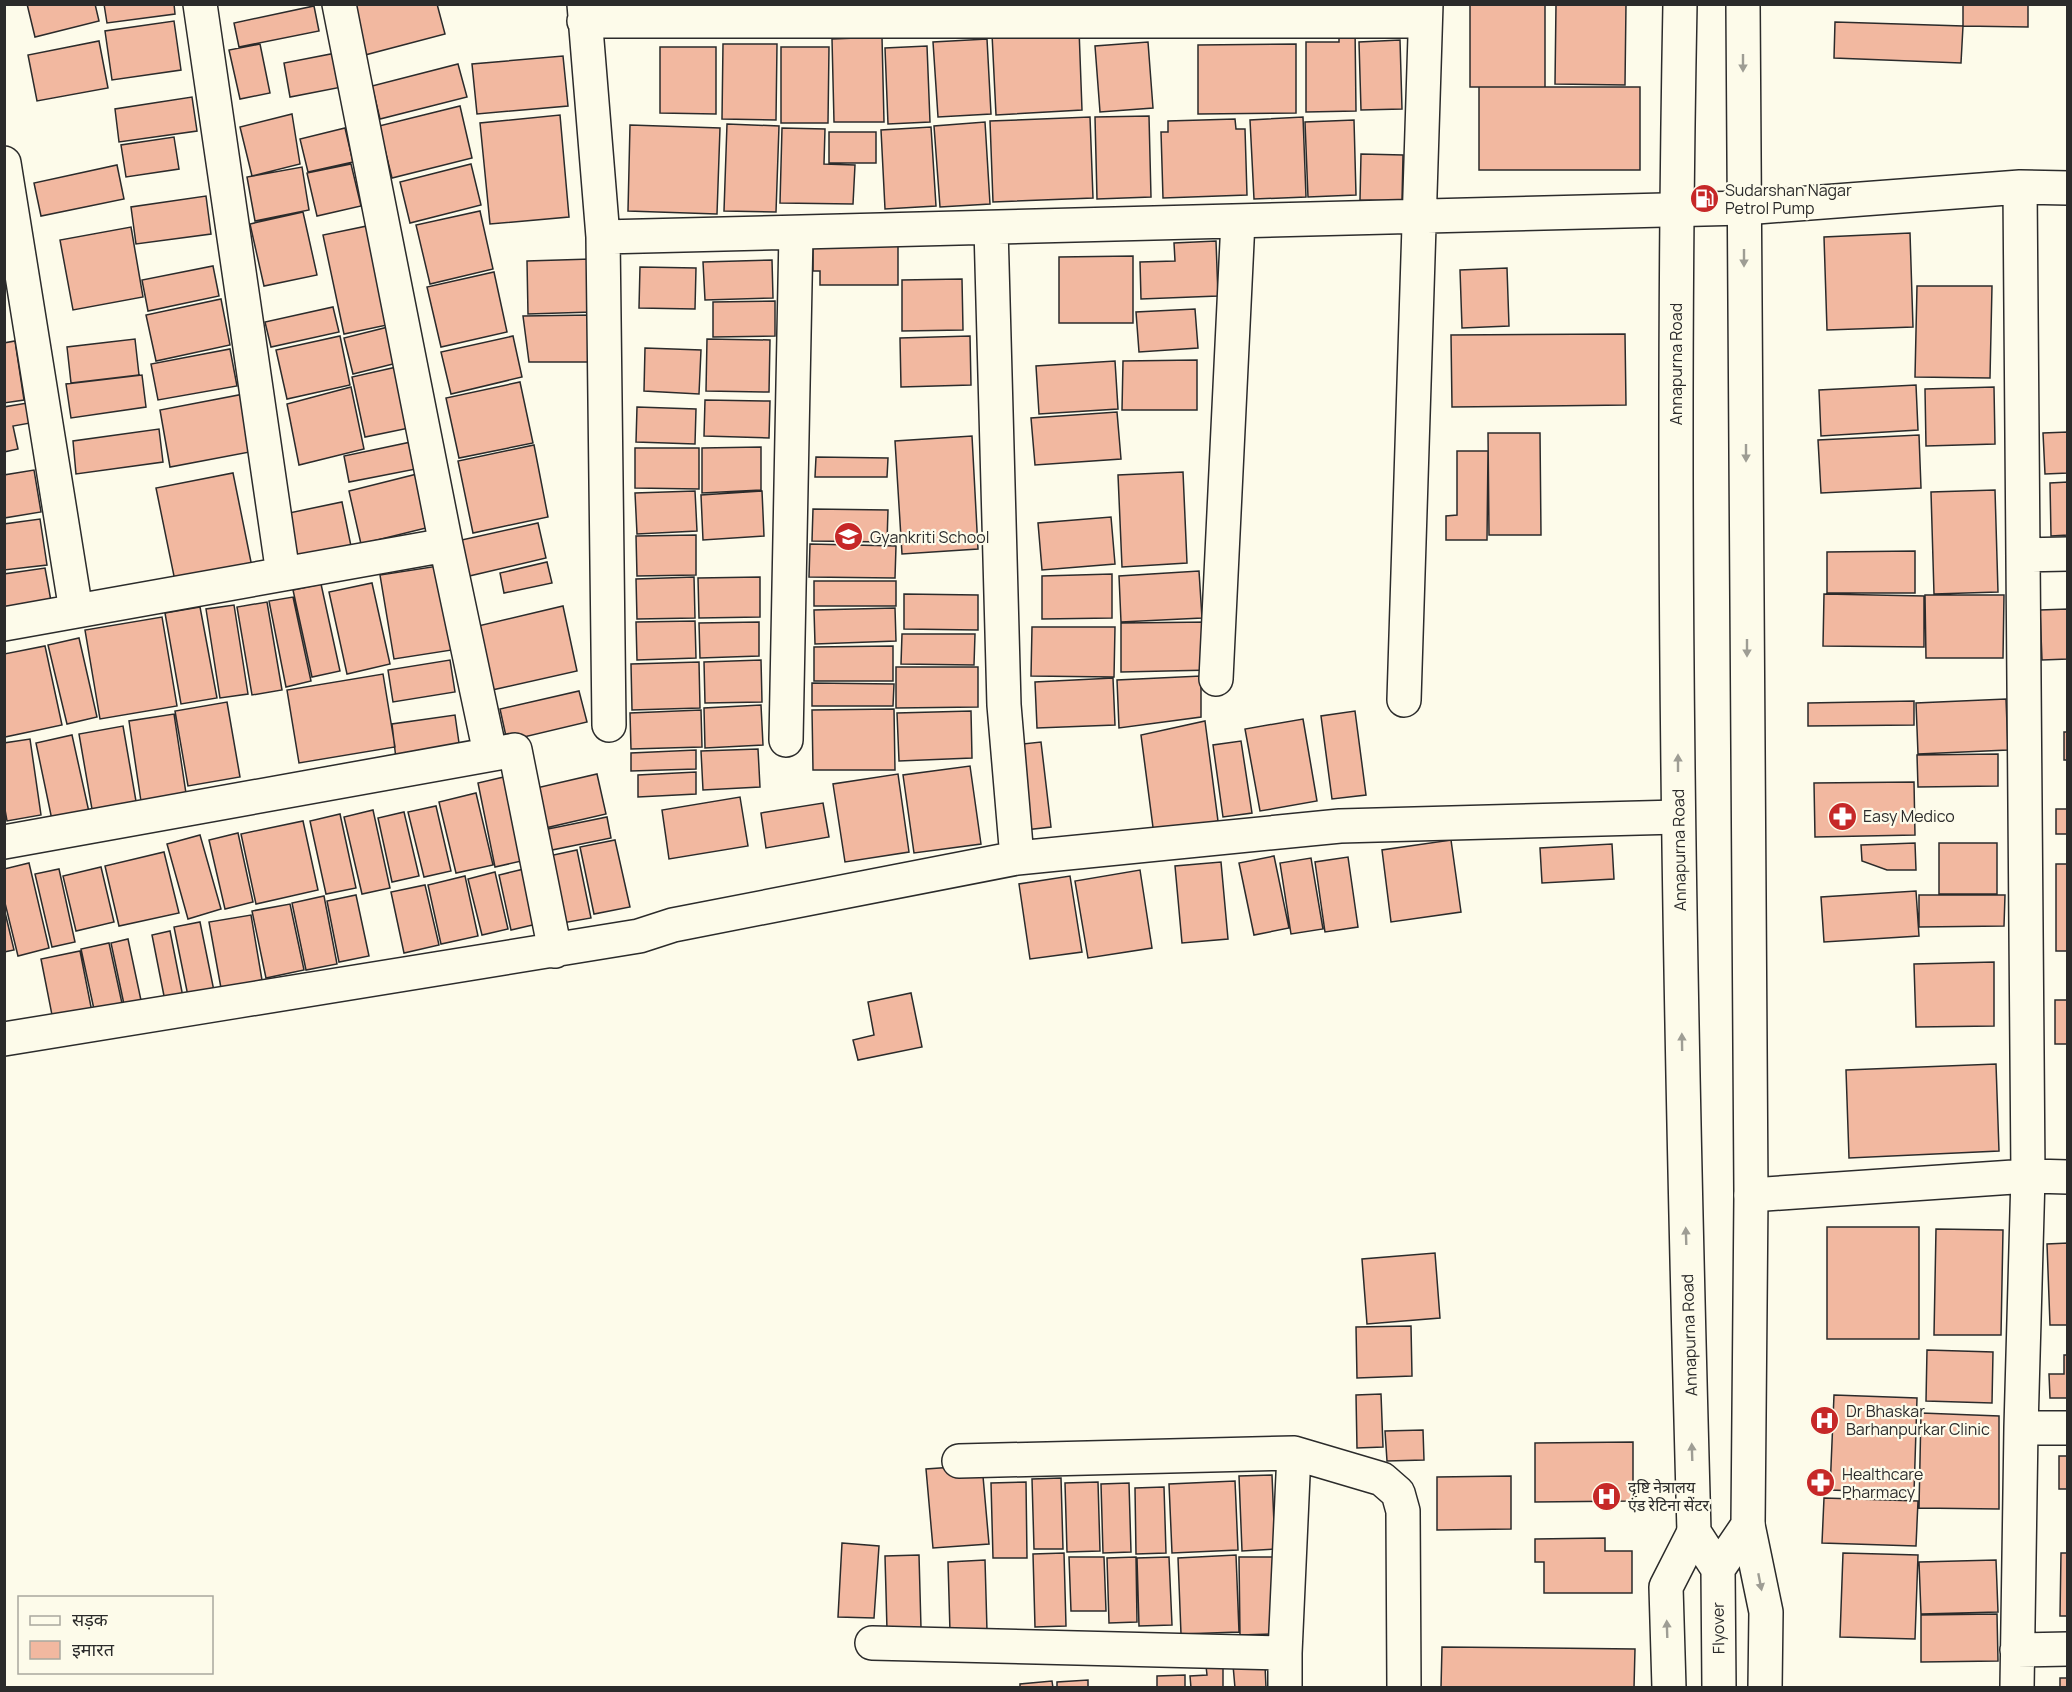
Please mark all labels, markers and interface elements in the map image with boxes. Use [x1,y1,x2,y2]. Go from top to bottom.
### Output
one-way arrow [1738,53,1748,72]
place label: Sudarshan Nagar Petrol Pump [1725,179,1852,219]
fuel station icon: Sudarshan Nagar Petrol Pump [1688,183,1720,215]
one-way arrow [1739,248,1749,267]
street label: Annapurna Road [1665,303,1687,425]
one-way arrow [1741,443,1751,462]
school or university icon: Gyankriti School [833,521,865,553]
place label: Gyankriti School [870,526,989,548]
one-way arrow [1742,638,1752,657]
one-way arrow [1673,753,1683,772]
street label: Annapurna Road [1667,789,1691,911]
pharmacy icon: Easy Medico [1826,800,1858,832]
place label: Easy Medico [1863,805,1955,827]
one-way arrow [1677,1032,1687,1051]
one-way arrow [1681,1227,1691,1246]
street label: Annapurna Road [1676,1274,1702,1396]
place label: Dr Bhaskar Barhanpurkar Clinic [1846,1400,1990,1440]
hospital icon: Dr Bhaskar Barhanpurkar Clinic [1809,1404,1841,1436]
one-way arrow [1687,1443,1697,1462]
place label: Healthcare Pharmacy [1842,1463,1923,1503]
pharmacy icon: Healthcare Pharmacy [1805,1467,1837,1499]
place label: दृष्टि नेत्रालय एंड रेटिना सेंटर [1628,1476,1709,1516]
hospital icon: दृष्टि नेत्रालय एंड रेटिना सेंटर [1591,1480,1623,1512]
one-way arrow [1756,1573,1765,1592]
legend [18,1596,213,1674]
street label: Flyover [1707,1602,1729,1654]
text: सड़क [72,1607,109,1631]
one-way arrow [1662,1620,1672,1639]
text: इमारत [72,1637,115,1661]

